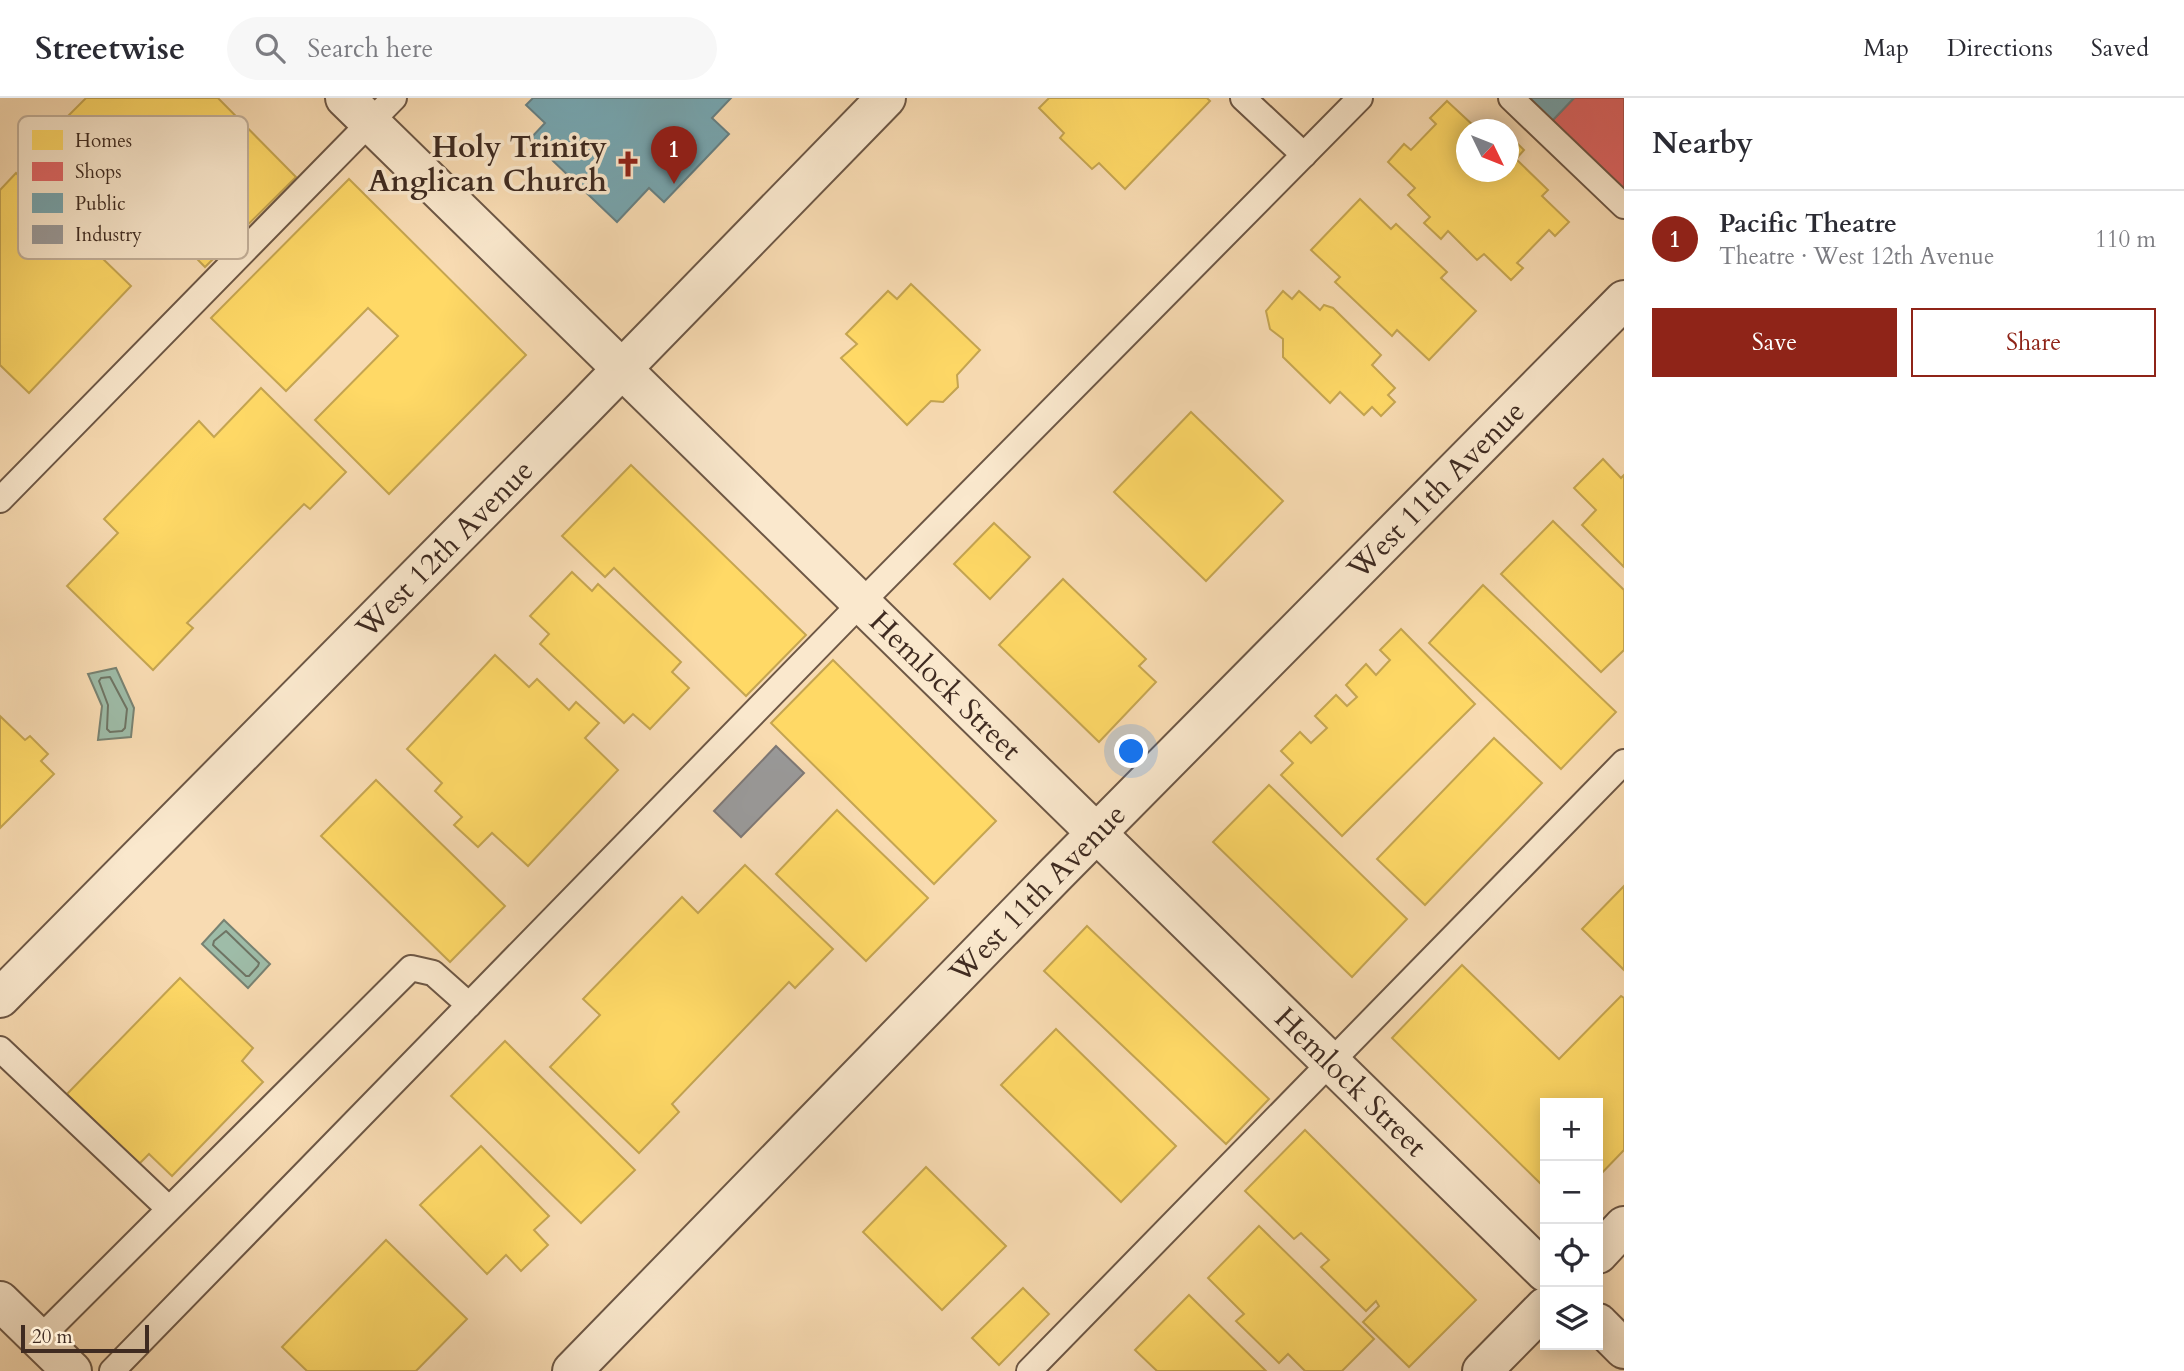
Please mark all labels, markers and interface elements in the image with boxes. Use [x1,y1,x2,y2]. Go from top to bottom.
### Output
search box [227,17,717,80]
text: Streetwise [35,26,185,71]
icon: search [251,29,289,67]
text: Search here [307,31,433,66]
text: Map [1863,32,1909,65]
text: Directions [1947,32,2053,65]
text: Saved [2091,32,2149,65]
legend [18,116,248,259]
north arrow [1456,119,1519,182]
text: Nearby [1652,123,1753,164]
pin: 1 [651,126,697,184]
place label: Holy Trinity Anglican Church [368,127,607,202]
text: Homes [75,128,132,154]
church icon: Holy Trinity Anglican Church [613,149,643,179]
text: Shops [75,159,122,185]
text: Public [75,191,126,217]
text: Pacific Theatre [1719,206,1897,241]
text: Industry [75,222,142,248]
text: 1 [1669,224,1681,255]
text: 110 m [2095,224,2156,255]
text: Theatre · West 12th Avenue [1719,241,1994,272]
button: Save [1652,308,1897,377]
button: Share [1911,308,2156,377]
street label: West 11th Avenue [1338,392,1534,589]
street label: West 12th Avenue [346,450,542,648]
street label: Hemlock Street [860,602,1031,770]
your location [1114,734,1148,768]
street label: West 11th Avenue [939,795,1135,993]
street label: Hemlock Street [1266,998,1436,1166]
map controls [1540,1098,1603,1350]
button: + [1540,1098,1603,1161]
button: − [1540,1161,1603,1224]
button: locate [1540,1224,1603,1287]
button: layers [1540,1287,1603,1350]
scale bar [21,1322,149,1354]
text: 20 m [32,1324,73,1350]

